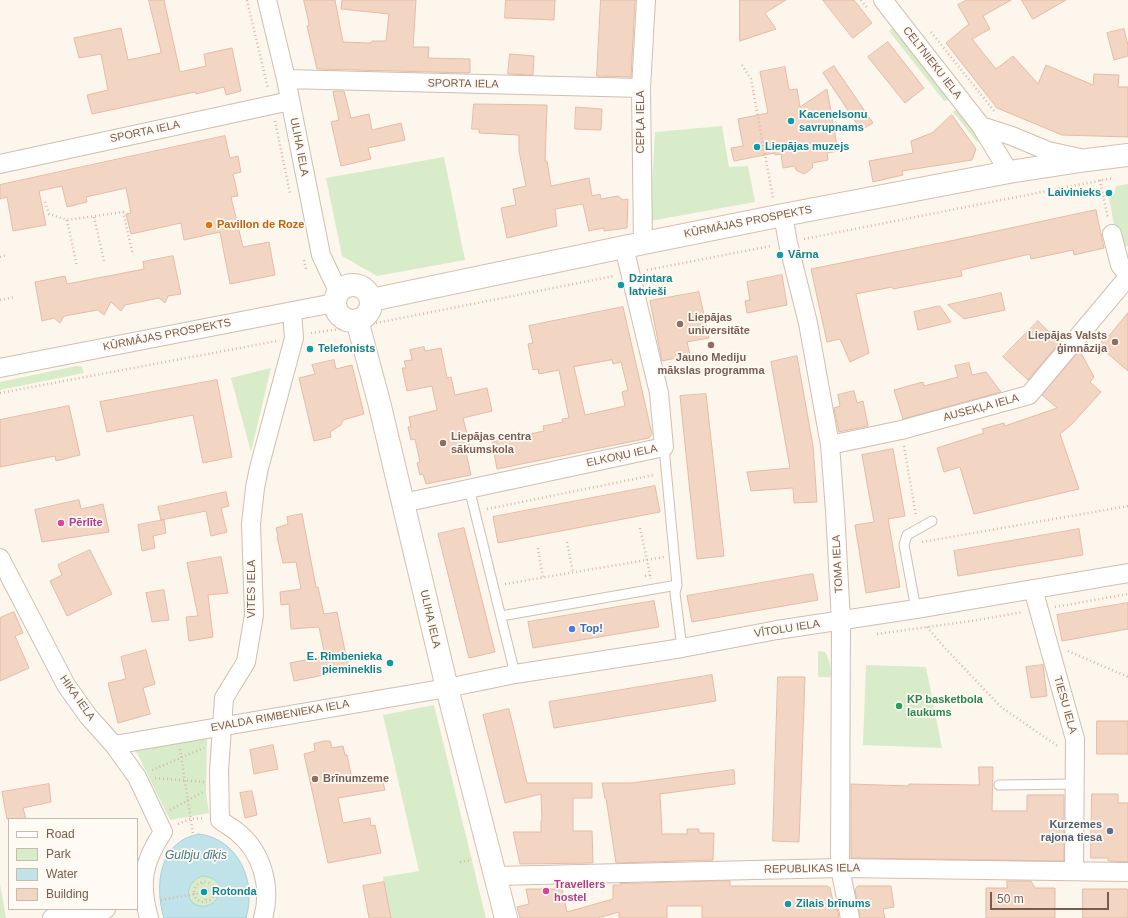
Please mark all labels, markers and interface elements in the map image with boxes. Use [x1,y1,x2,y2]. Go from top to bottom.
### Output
street label: CELTNIEKU IELA [900,24,964,102]
street label: SPORTA IELA [427,77,499,91]
street label: CEPĻA IELA [634,91,648,153]
place label: Kacenelsonu savrupnams [799,108,867,134]
marker: Kacenelsonu savrupnams [786,116,796,126]
street label: ULIHA IELA [287,117,311,177]
street label: SPORTA IELA [109,118,181,146]
place label: Liepājas muzejs [765,140,849,154]
marker: Liepājas muzejs [752,142,762,152]
place label: Laivinieks [1048,186,1101,200]
marker: Laivinieks [1104,188,1114,198]
street label: KŪRMĀJAS PROSPEKTS [683,203,813,241]
place label: Pavillon de Roze [217,218,304,232]
marker: Pavillon de Roze [204,220,214,230]
place label: Vārna [788,248,819,262]
marker: Vārna [775,250,785,260]
place label: Dzintara latvieši [629,272,672,298]
marker: Dzintara latvieši [616,280,626,290]
place label: Liepājas universitāte [688,311,750,337]
street label: KŪRMĀJAS PROSPEKTS [102,316,232,354]
marker: Liepājas universitāte [675,319,685,329]
place label: Liepājas Valsts ģimnāzija [1028,329,1107,355]
marker: Liepājas Valsts ģimnāzija [1110,337,1120,347]
marker: Jauno Mediju mākslas programma [706,340,716,350]
place label: Telefonists [318,342,375,356]
marker: Telefonists [305,344,315,354]
place label: Jauno Mediju mākslas programma [658,351,764,377]
street label: AUSEKĻA IELA [942,392,1020,424]
place label: Liepājas centra sākumskola [451,430,531,456]
marker: Liepājas centra sākumskola [438,438,448,448]
street label: ELKOŅU IELA [585,442,659,470]
place label: Pērlīte [69,516,103,530]
marker: Pērlīte [56,518,66,528]
street label: TOMA IELA [830,534,846,594]
street label: VITES IELA [245,560,259,618]
street label: ULIHA IELA [417,589,443,649]
street label: VĪTOLU IELA [753,617,821,641]
place label: Top! [580,622,603,636]
marker: Top! [567,624,577,634]
place label: E. Rimbenieka piemineklis [307,650,382,676]
marker: E. Rimbenieka piemineklis [385,658,395,668]
street label: HIKA IELA [57,673,97,723]
street label: TIESU IELA [1050,675,1080,735]
place label: KP basketbola laukums [907,693,983,719]
street label: EVALDA RIMBENIEKA IELA [210,697,350,735]
marker: KP basketbola laukums [894,701,904,711]
place label: Brīnumzeme [323,772,389,786]
marker: Brīnumzeme [310,774,320,784]
legend [8,818,138,910]
place label: Kurzemes rajona tiesa [1041,818,1102,844]
marker: Kurzemes rajona tiesa [1105,826,1115,836]
text: Road [46,827,75,841]
text: Park [46,847,71,861]
water label: Gulbju dīķis [165,849,227,863]
street label: REPUBLIKAS IELA [764,862,860,876]
text: Water [46,867,78,881]
place label: Travellers hostel [554,878,605,904]
scale bar [992,884,1111,910]
place label: Rotonda [212,885,257,899]
marker: Travellers hostel [541,886,551,896]
text: Building [46,887,89,901]
marker: Rotonda [199,887,209,897]
text: 50 m [997,892,1024,906]
place label: Zilais brīnums [796,897,871,911]
marker: Zilais brīnums [783,899,793,909]

